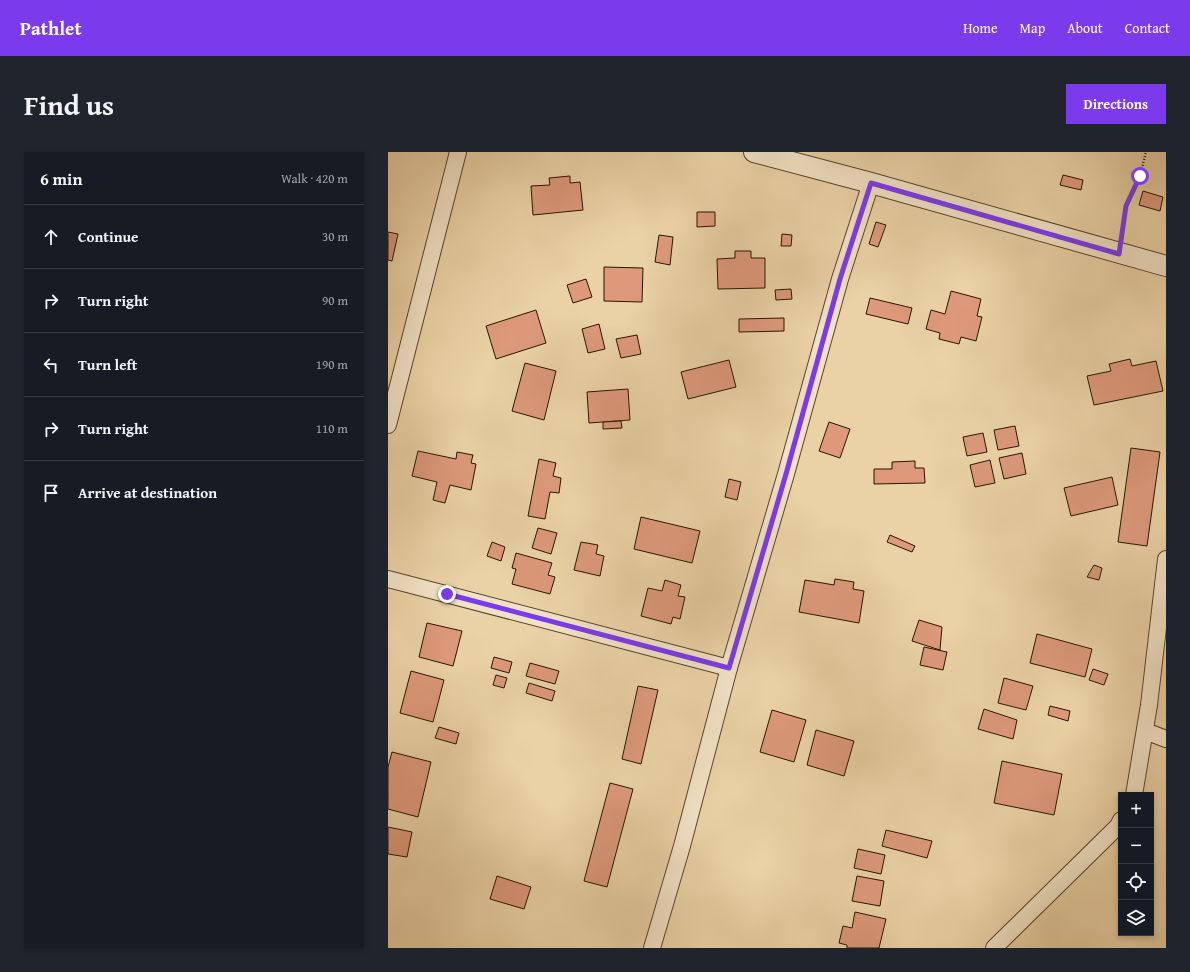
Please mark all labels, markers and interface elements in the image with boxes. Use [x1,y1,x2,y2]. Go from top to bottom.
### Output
text: Pathlet [20,14,82,42]
text: Home [963,18,998,38]
text: Map [1020,18,1045,38]
text: About [1067,18,1103,38]
text: Contact [1125,18,1170,38]
text: Find us [24,84,114,125]
button: Directions [1066,84,1166,124]
text: 6 min [40,166,82,191]
route start [1131,167,1149,185]
text: Walk · 420 m [281,169,348,188]
icon: ahead [40,226,62,248]
text: Continue [78,226,139,247]
text: 30 m [322,227,348,246]
icon: right [40,290,62,312]
text: Turn right [78,290,149,311]
text: 90 m [322,291,348,310]
icon: left [40,354,62,376]
text: Turn left [78,354,137,375]
text: 190 m [316,355,348,374]
icon: right [40,418,62,440]
text: Turn right [78,418,149,439]
text: 110 m [316,419,348,438]
icon: arrive [40,482,62,504]
text: Arrive at destination [78,482,217,503]
route end [438,585,456,603]
map controls [1118,792,1154,936]
button: + [1118,792,1154,828]
button: − [1118,828,1154,864]
button: locate [1118,864,1154,900]
button: layers [1118,900,1154,936]

